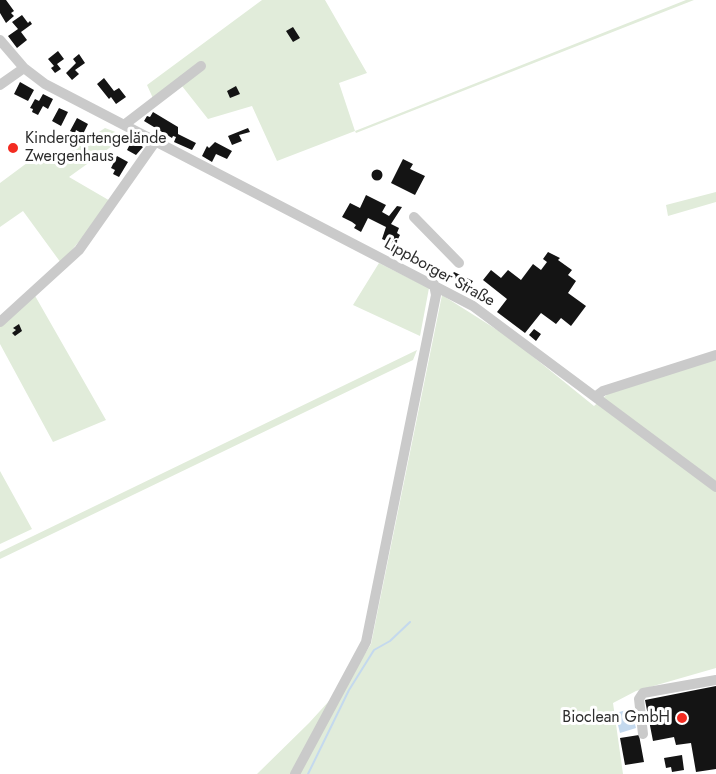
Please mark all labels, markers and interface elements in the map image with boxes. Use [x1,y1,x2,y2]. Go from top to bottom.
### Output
place label: Kindergartengelände Zwergenhaus [25,129,167,167]
marker: Kindergartengelände Zwergenhaus [6,141,20,155]
street label: Lippborger Straße [380,235,498,311]
place label: Bioclean GmbH [562,708,670,728]
marker: Bioclean GmbH [675,711,689,725]

